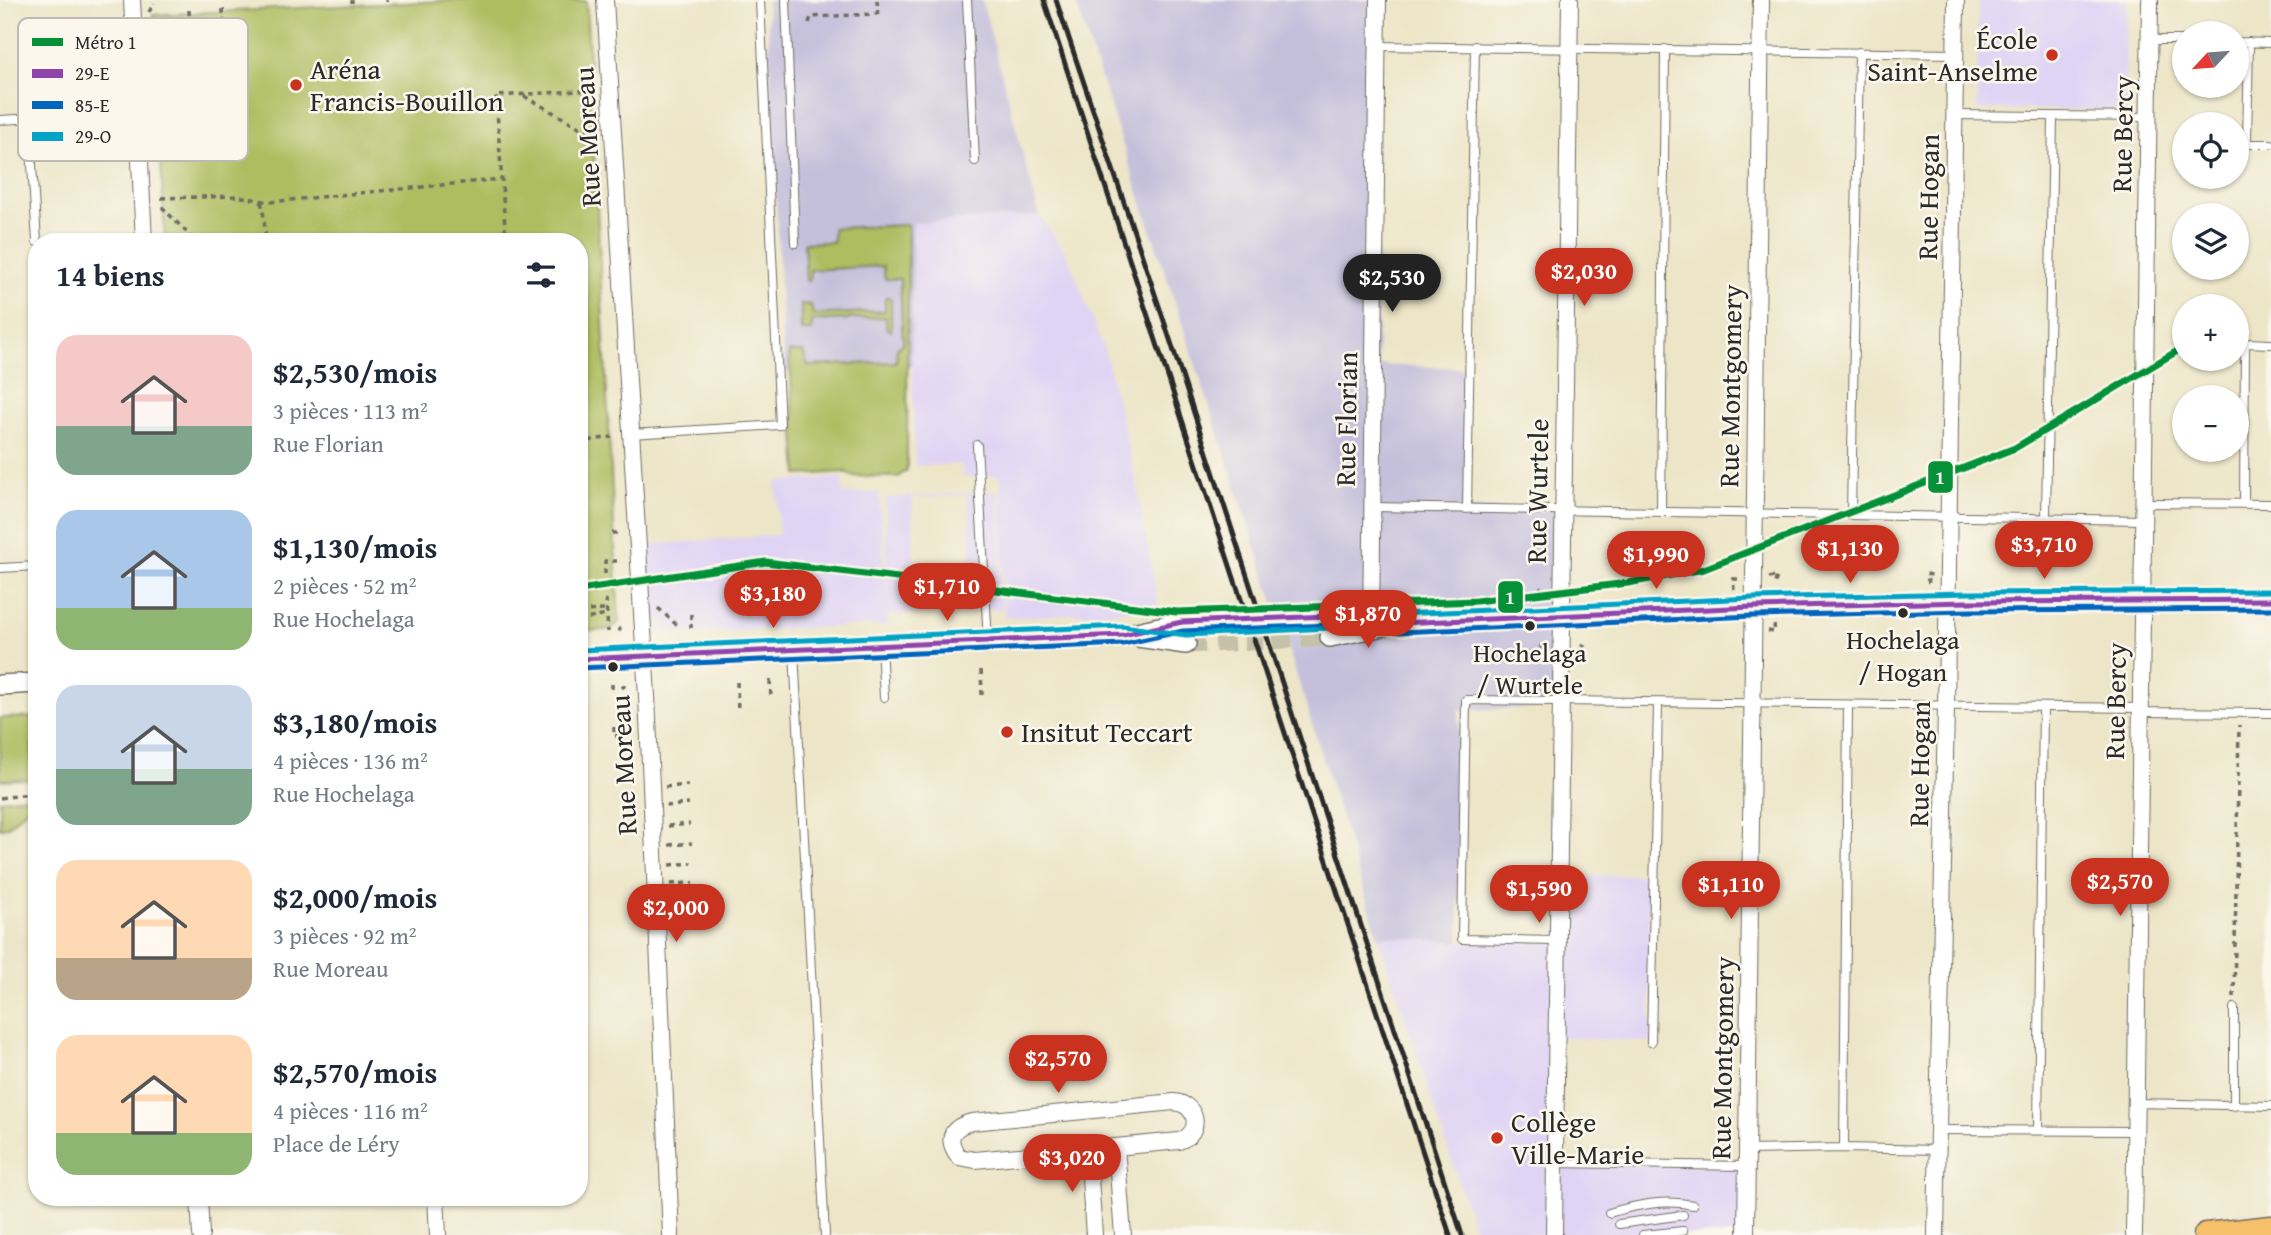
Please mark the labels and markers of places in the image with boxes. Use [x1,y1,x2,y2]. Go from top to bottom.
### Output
place label: École Saint-Anselme [1867,18,2038,91]
marker: École Saint-Anselme [2044,47,2060,63]
place label: Aréna Francis-Bouillon [310,48,504,121]
marker: Aréna Francis-Bouillon [288,77,304,93]
pin: $2,030 [1527,248,1641,308]
pin: $2,530 [1335,254,1449,314]
pin: $3,710 [1987,522,2101,581]
pin: $1,130 [1793,526,1907,585]
pin: $1,990 [1599,532,1713,591]
pin: $1,710 [890,564,1004,623]
pin: $3,180 [716,570,830,630]
pin: $1,870 [1311,590,1425,650]
marker: Hochelaga / Hogan [1896,606,1910,620]
marker: Hochelaga / Wurtele [1523,619,1537,633]
place label: Hochelaga / Hogan [1846,620,1960,691]
place label: Hochelaga / Wurtele [1473,633,1587,704]
unlabelled marker [606,660,620,674]
place label: Insitut Teccart [1021,711,1193,752]
marker: Insitut Teccart [999,724,1015,740]
pin: $2,570 [2063,858,2177,918]
pin: $1,110 [1674,862,1788,921]
pin: $1,590 [1482,866,1596,925]
pin: $2,000 [619,884,733,944]
pin: $2,570 [1001,1036,1115,1095]
place label: Collège Ville-Marie [1511,1101,1644,1174]
marker: Collège Ville-Marie [1489,1130,1505,1146]
pin: $3,020 [1015,1134,1129,1194]

